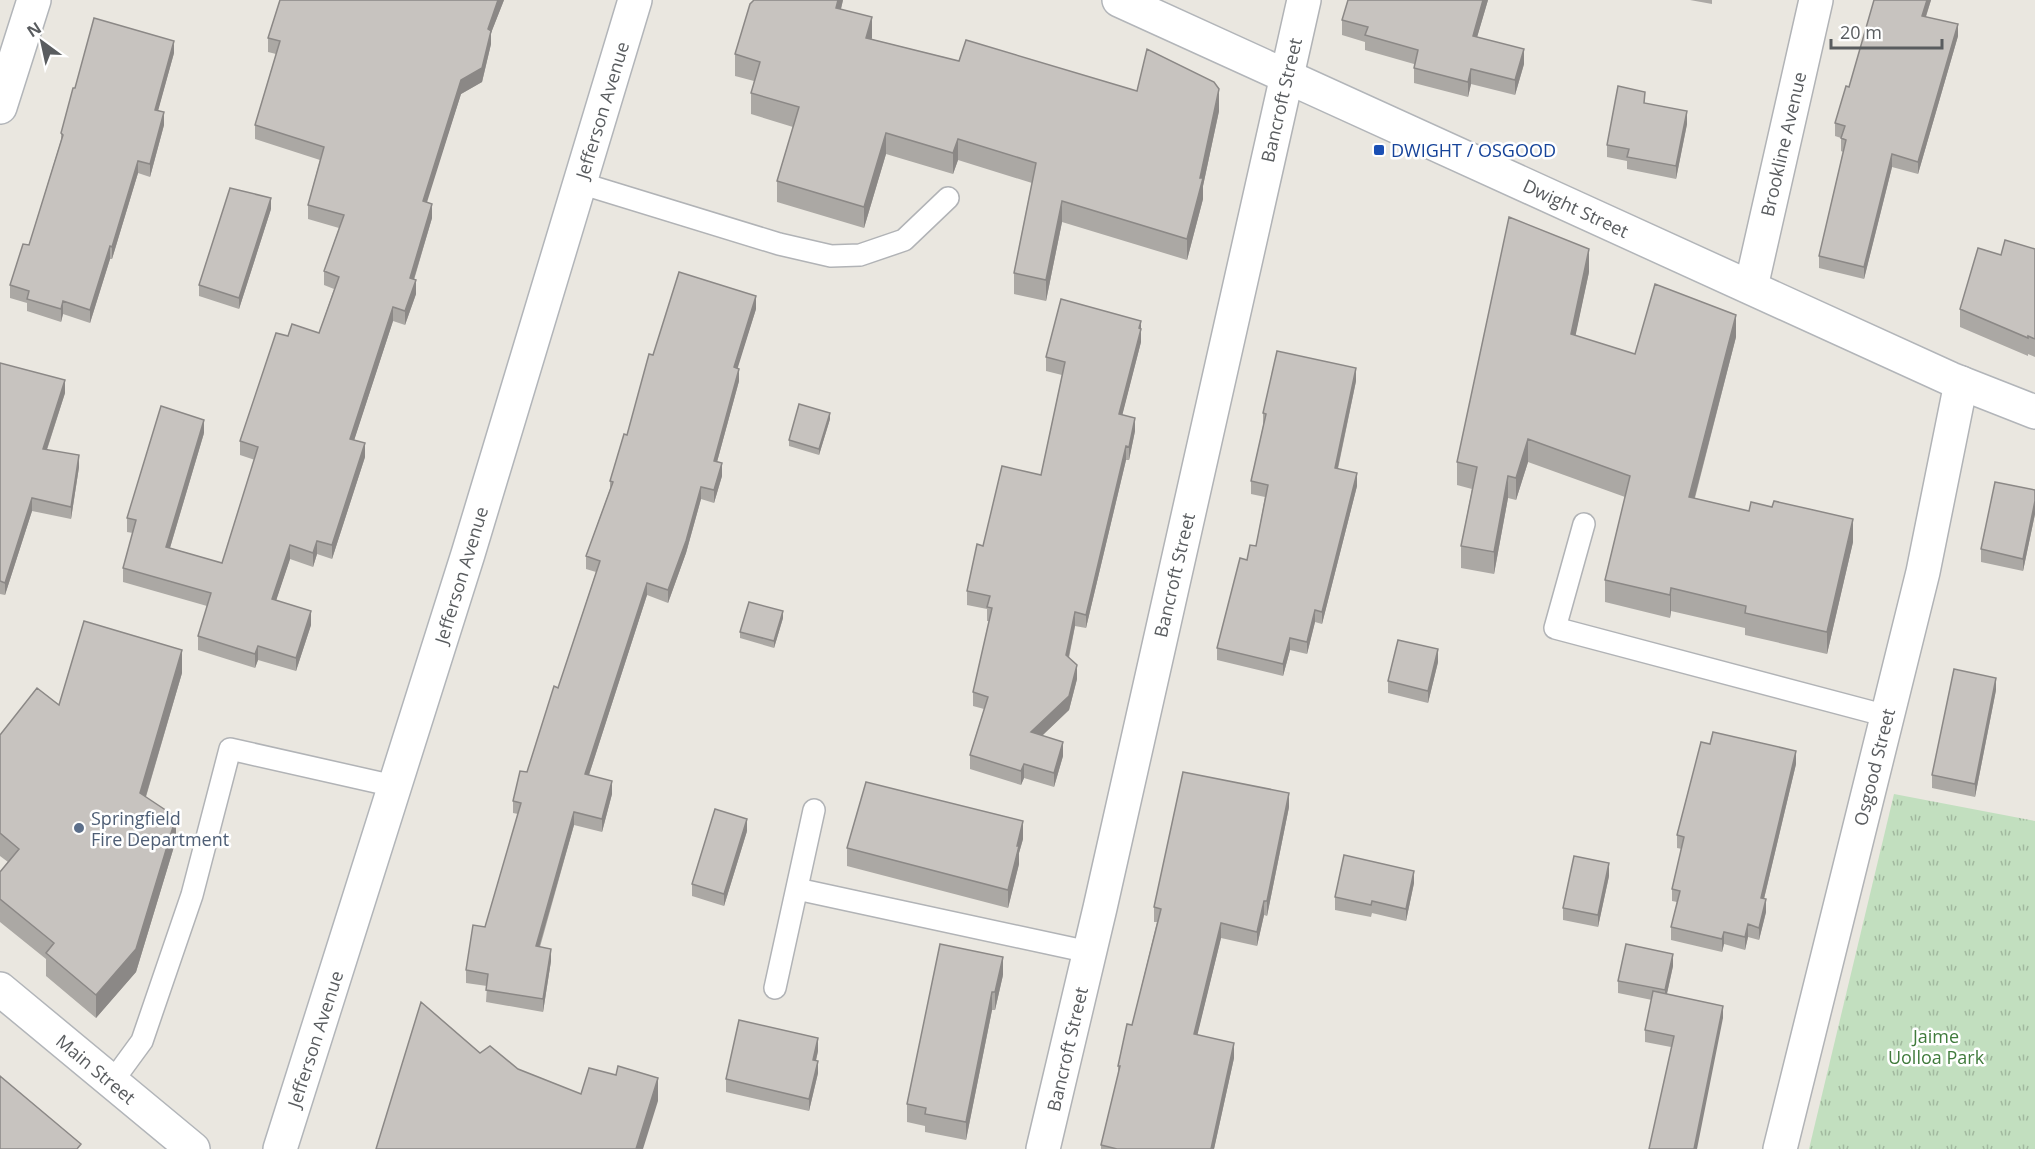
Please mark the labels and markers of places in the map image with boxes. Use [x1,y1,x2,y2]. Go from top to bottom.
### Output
place label: DWIGHT / OSGOOD [1391,138,1556,162]
marker: DWIGHT / OSGOOD [1372,143,1386,157]
place label: Springfield Fire Department [91,806,229,851]
marker: Springfield Fire Department [72,821,86,835]

